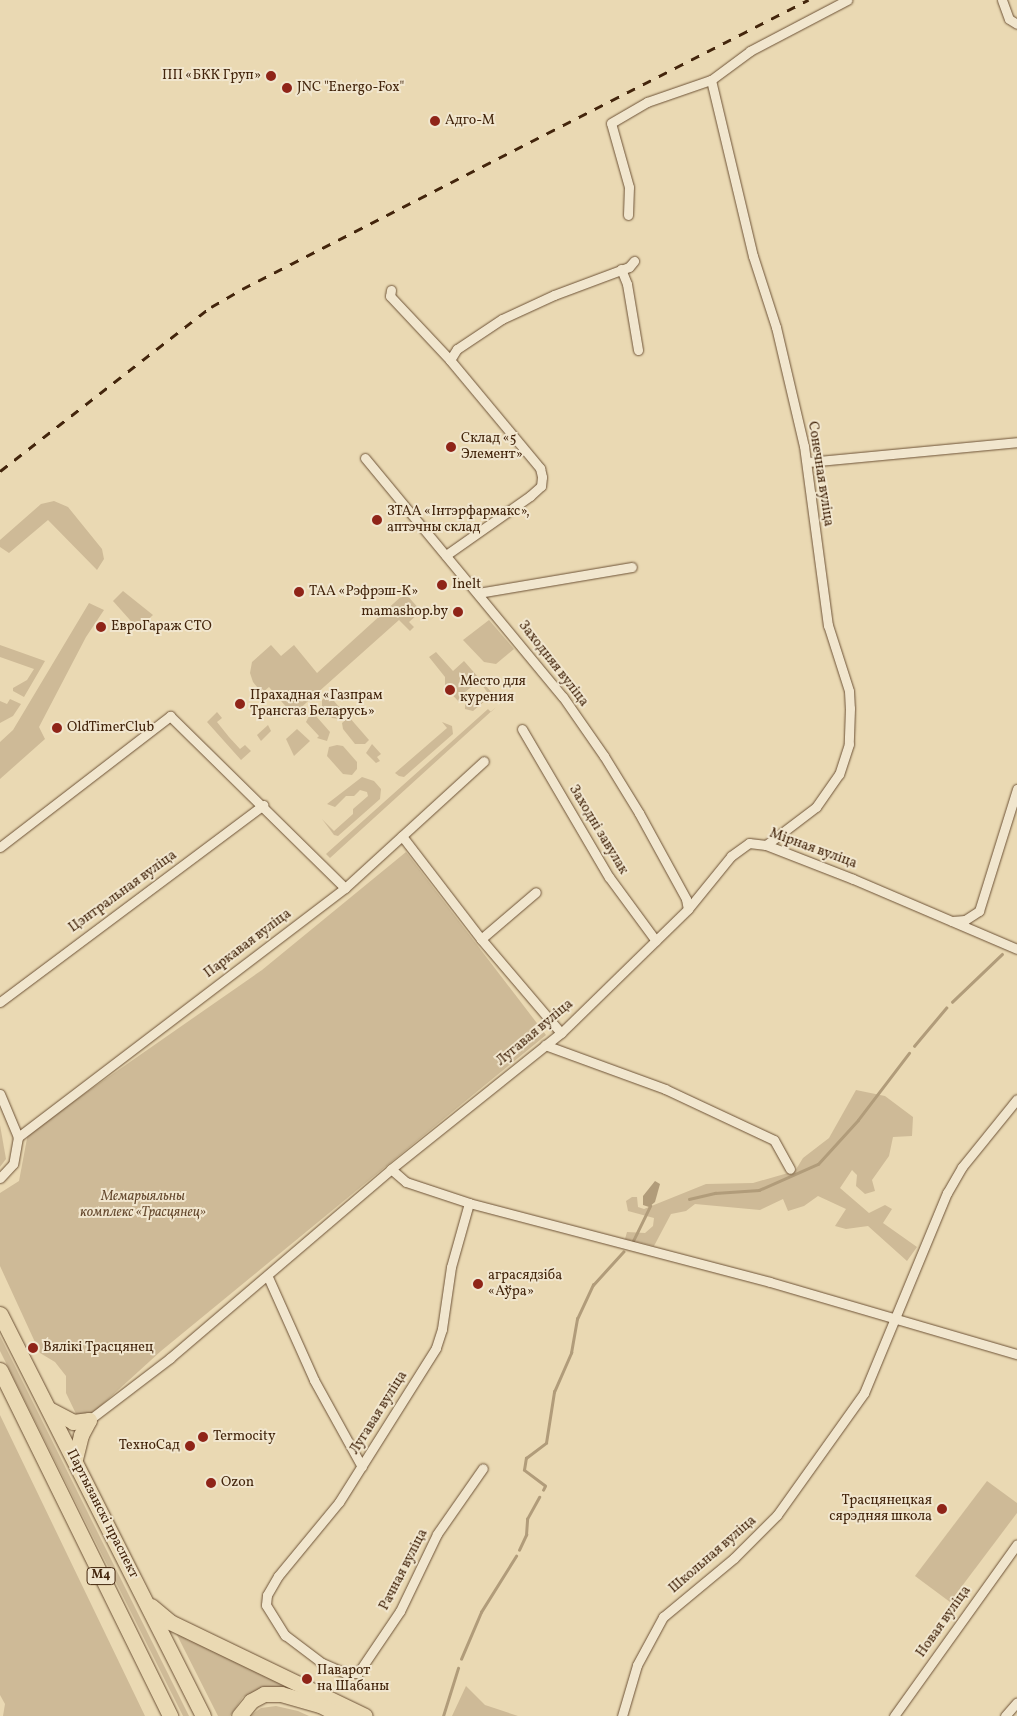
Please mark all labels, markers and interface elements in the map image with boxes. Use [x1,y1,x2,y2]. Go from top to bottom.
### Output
place label: ПП «БКК Груп» [162,68,261,84]
marker: ПП «БКК Груп» [265,70,277,82]
place label: JNC "Energo-Fox" [297,80,404,96]
marker: JNC "Energo-Fox" [281,82,293,94]
place label: Адго-М [445,113,495,129]
marker: Адго-М [429,115,441,127]
street label: Сонечная вуліца [803,420,837,528]
place label: Склад «5 Элемент» [461,431,523,464]
marker: Склад «5 Элемент» [445,441,457,453]
place label: ЗТАА «Інтэрфармакс», аптэчны склад [387,504,530,536]
marker: ЗТАА «Інтэрфармакс», аптэчны склад [371,514,383,526]
place label: Inelt [452,577,481,593]
marker: Inelt [436,579,448,591]
place label: ТАА «Рэфрэш-К» [309,584,418,600]
marker: ТАА «Рэфрэш-К» [293,586,305,598]
place label: mamashop.by [361,604,448,620]
marker: mamashop.by [452,606,464,618]
street label: Заходняя вуліца [514,618,592,710]
place label: ЕвроГараж СТО [111,619,212,635]
marker: ЕвроГараж СТО [95,621,107,633]
place label: Место для курения [460,674,526,706]
marker: Место для курения [444,684,456,696]
place label: Прахадная «Газпрам Трансгаз Беларусь» [250,688,383,720]
marker: Прахадная «Газпрам Трансгаз Беларусь» [234,698,246,710]
place label: OldTimerClub [67,720,154,736]
marker: OldTimerClub [51,722,63,734]
street label: Заходні завулак [565,782,631,878]
street label: Мірная вуліца [767,825,859,873]
street label: Цэнтральная вуліца [66,847,180,937]
street label: Паркавая вуліца [201,906,295,982]
street label: Лугавая вуліца [493,996,577,1070]
park label: Мемарыяльны комплекс «Трасцянец» [80,1189,206,1222]
place label: аграсядзіба «Аўра» [488,1268,562,1300]
marker: аграсядзіба «Аўра» [472,1278,484,1290]
place label: Вялікі Трасцянец [43,1340,154,1356]
marker: Вялікі Трасцянец [27,1342,39,1354]
street label: Лугавая вуліца [347,1368,411,1458]
place label: Termocity [213,1429,276,1445]
marker: Termocity [197,1431,209,1443]
place label: ТехноСад [119,1438,180,1454]
marker: ТехноСад [184,1440,196,1452]
street label: Партызанскі праспект [62,1447,142,1581]
place label: Ozon [221,1475,254,1491]
marker: Ozon [205,1477,217,1489]
place label: Трасцянецкая сярэдняя школа [829,1493,932,1525]
marker: Трасцянецкая сярэдняя школа [936,1503,948,1515]
street label: Школьная вуліца [666,1513,760,1597]
street label: Рачная вуліца [376,1527,432,1613]
road number: М4 [86,1566,116,1585]
street label: Новая вуліца [913,1583,975,1661]
place label: Паварот на Шабаны [317,1663,389,1695]
marker: Паварот на Шабаны [301,1673,313,1685]

